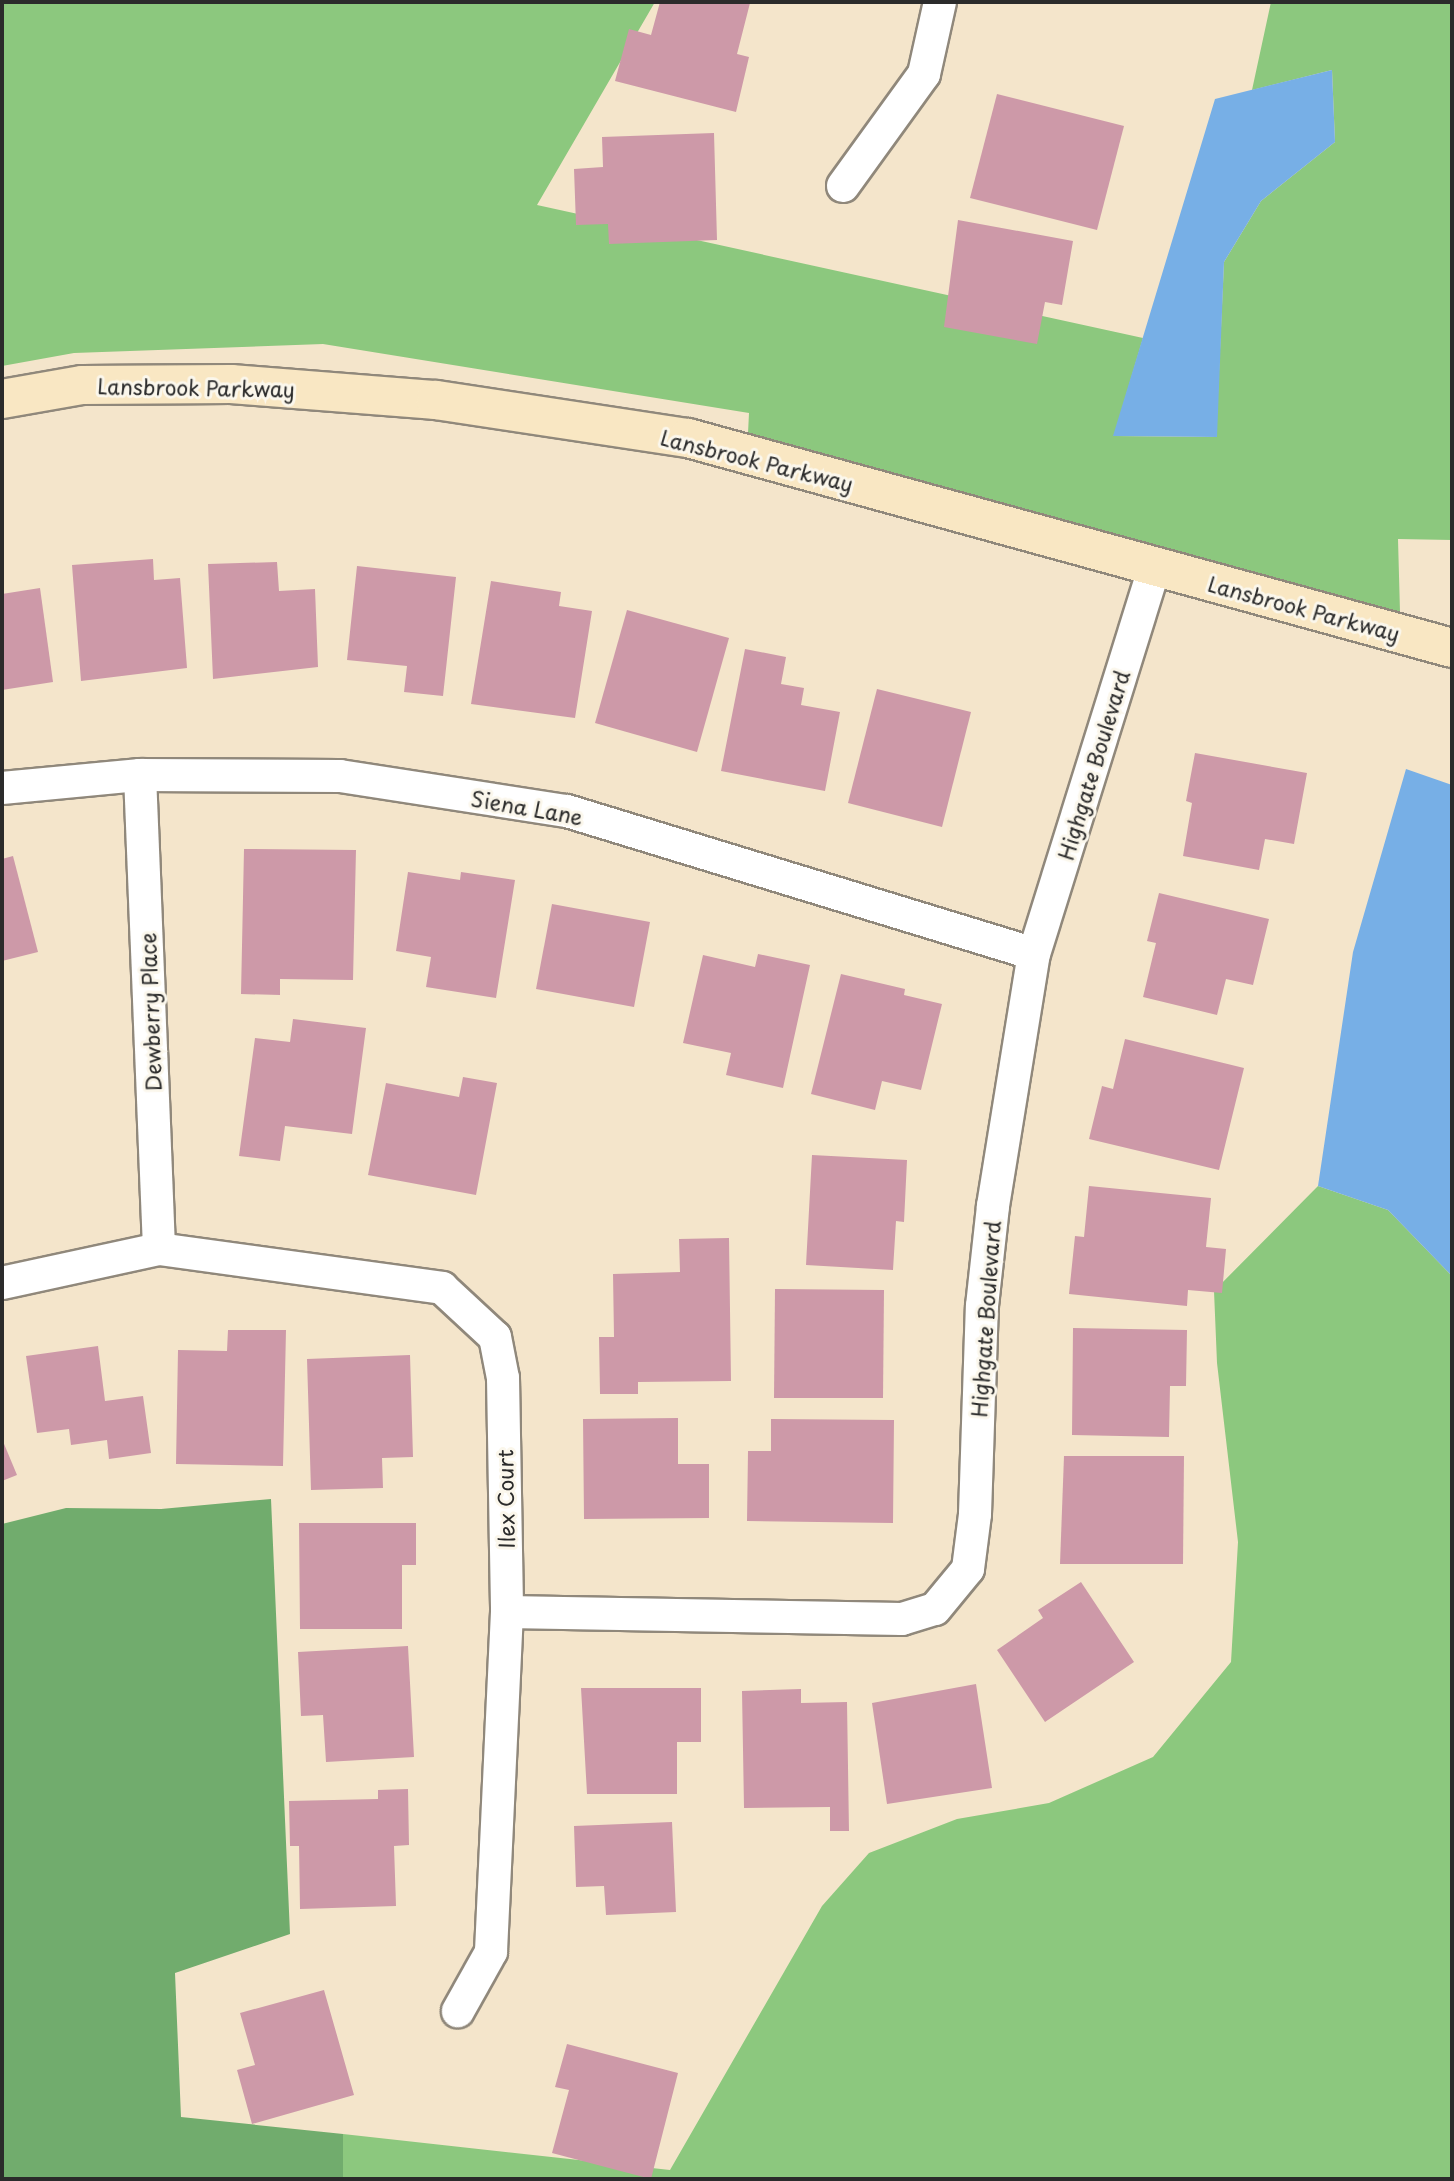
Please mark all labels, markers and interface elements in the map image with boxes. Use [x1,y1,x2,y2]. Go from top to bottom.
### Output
street label: Lansbrook Parkway [96,373,296,401]
street label: Lansbrook Parkway [657,424,857,496]
street label: Lansbrook Parkway [1205,570,1403,646]
street label: Highgate Boulevard [1052,666,1134,864]
street label: Siena Lane [470,785,584,829]
street label: Dewberry Place [135,932,165,1092]
street label: Highgate Boulevard [966,1219,1004,1419]
street label: Ilex Court [492,1449,518,1549]

